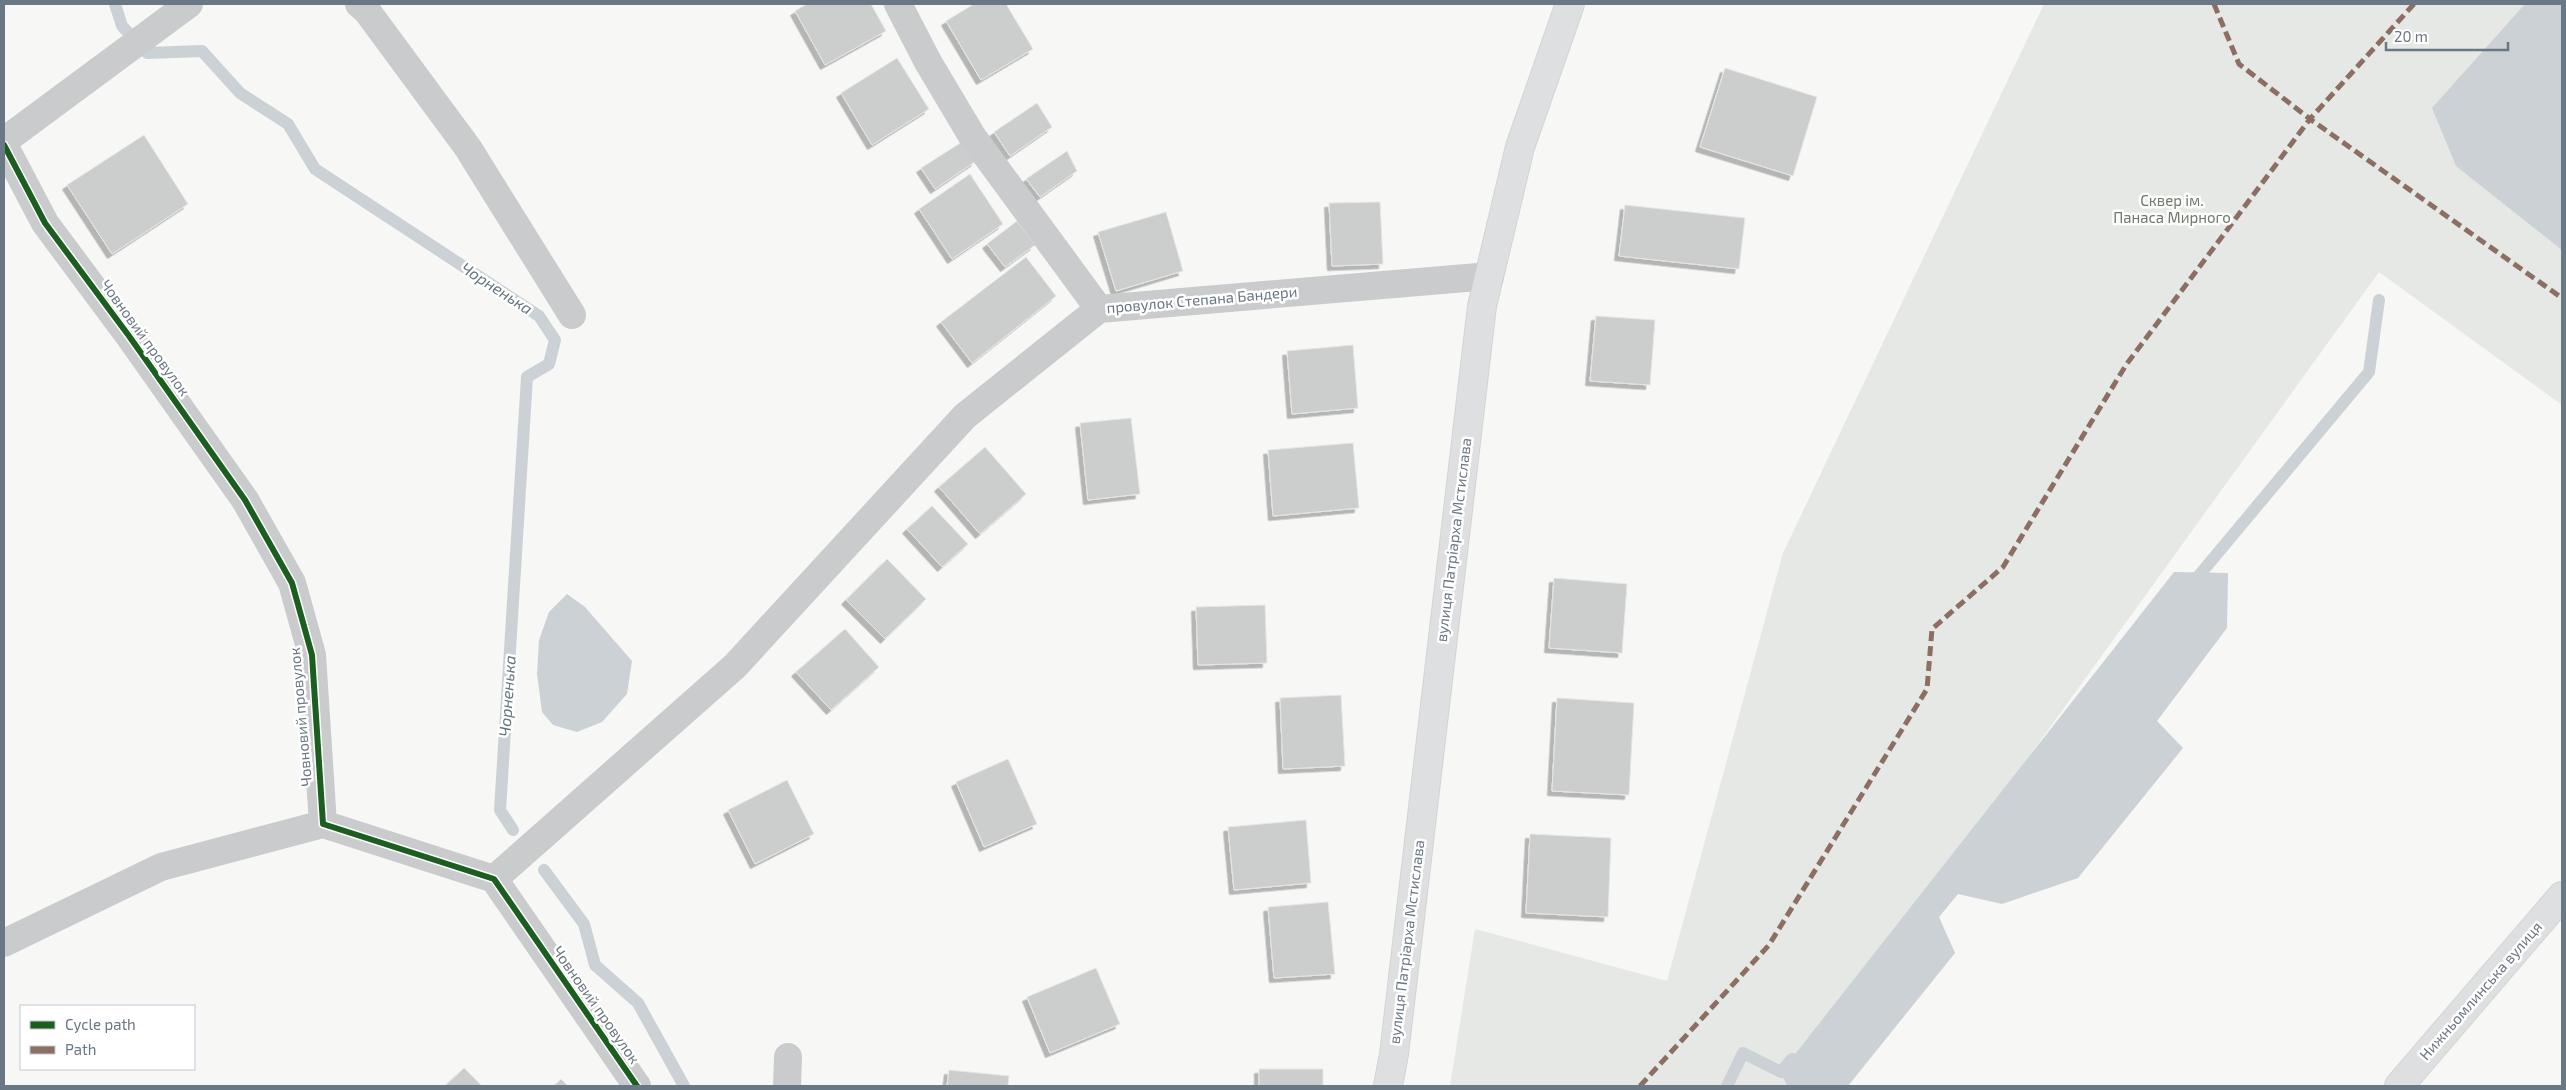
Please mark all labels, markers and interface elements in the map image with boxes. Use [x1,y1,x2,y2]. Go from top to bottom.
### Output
scale bar [2386,20,2508,52]
text: 20 m [2394,27,2428,45]
park label: Сквер ім. Панаса Мирного [2113,191,2231,226]
water label: Чорненька [458,257,537,318]
street label: Човновий провулок [97,276,194,400]
street label: провулок Степана Бандери [1106,282,1298,317]
street label: вулиця Патріарха Мстислава [1432,437,1475,643]
street label: Човновий провулок [285,647,316,787]
water label: Чорненька [494,655,519,737]
street label: вулиця Патріарха Мстислава [1385,839,1428,1045]
street label: Нижньомлинська вулиця [2415,917,2546,1064]
street label: Човновий провулок [549,942,644,1067]
legend [20,1005,195,1070]
text: Cycle path [65,1015,136,1033]
text: Path [65,1040,96,1058]

